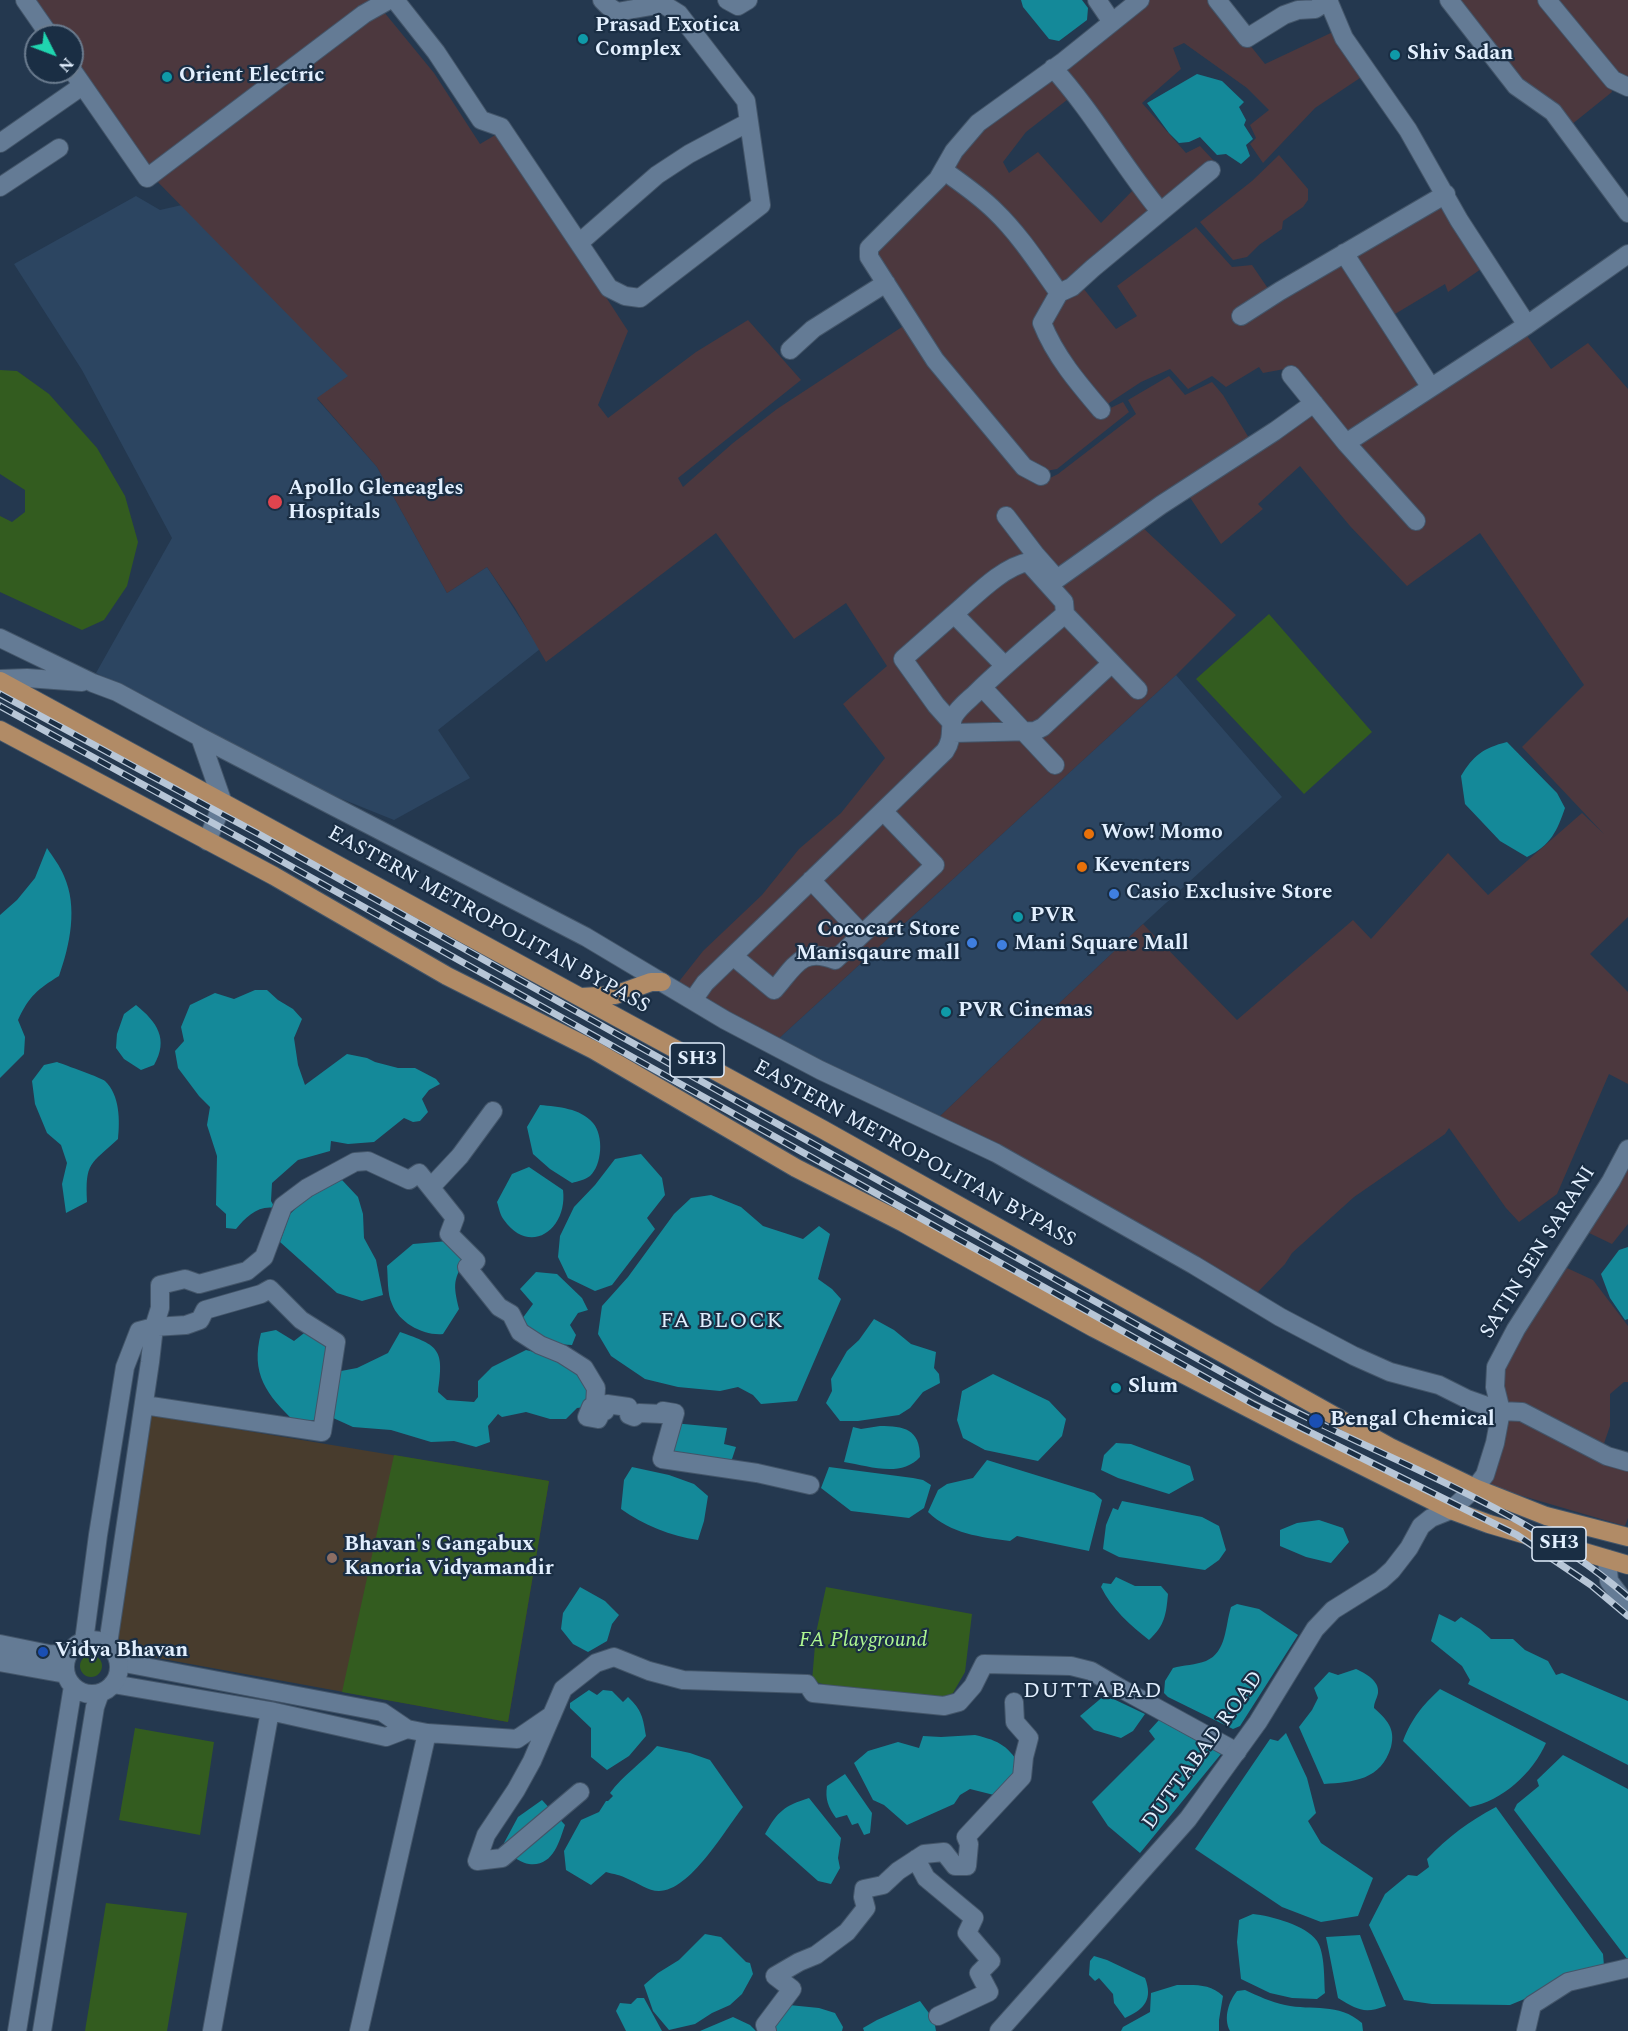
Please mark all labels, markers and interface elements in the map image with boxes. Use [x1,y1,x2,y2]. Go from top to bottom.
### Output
place label: Prasad Exotica Complex [595,14,740,64]
north arrow [24,24,84,84]
marker: Prasad Exotica Complex [576,32,590,46]
place label: Shiv Sadan [1407,42,1513,68]
marker: Shiv Sadan [1388,48,1402,62]
text: N [53,52,79,78]
place label: Orient Electric [179,64,324,90]
marker: Orient Electric [160,70,174,84]
place label: Apollo Gleneagles Hospitals [288,477,464,527]
marker: Apollo Gleneagles Hospitals [266,493,284,511]
place label: Wow! Momo [1101,821,1223,847]
street label: EASTERN METROPOLITAN BYPASS [323,822,653,1020]
marker: Wow! Momo [1082,827,1096,841]
place label: Keventers [1094,854,1190,880]
marker: Keventers [1075,860,1089,874]
place label: Casio Exclusive Store [1126,881,1332,907]
marker: Casio Exclusive Store [1107,887,1121,901]
place label: PVR [1030,904,1076,930]
marker: PVR [1011,910,1025,924]
place label: Cococart Store Manisqaure mall [796,918,960,968]
place label: Mani Square Mall [1014,932,1189,958]
marker: Cococart Store Manisqaure mall [965,936,979,950]
marker: Mani Square Mall [995,938,1009,952]
place label: PVR Cinemas [958,999,1093,1025]
marker: PVR Cinemas [939,1005,953,1019]
road number: SH3 [670,1043,724,1077]
street label: EASTERN METROPOLITAN BYPASS [749,1056,1079,1254]
street label: SATIN SEN SARANI [1476,1162,1602,1344]
district label: FA BLOCK [660,1310,784,1336]
place label: Slum [1128,1375,1178,1401]
marker: Slum [1109,1381,1123,1395]
place label: Bengal Chemical [1330,1408,1495,1434]
marker: Bengal Chemical [1307,1412,1325,1430]
road number: SH3 [1532,1527,1586,1561]
place label: Bhavan's Gangabux Kanoria Vidyamandir [344,1533,554,1583]
marker: Bhavan's Gangabux Kanoria Vidyamandir [325,1551,339,1565]
park label: FA Playground [799,1629,927,1655]
place label: Vidya Bhavan [55,1639,188,1665]
marker: Vidya Bhavan [36,1645,50,1659]
street label: DUTTABAD ROAD [1138,1667,1270,1835]
district label: DUTTABAD [1023,1680,1163,1706]

